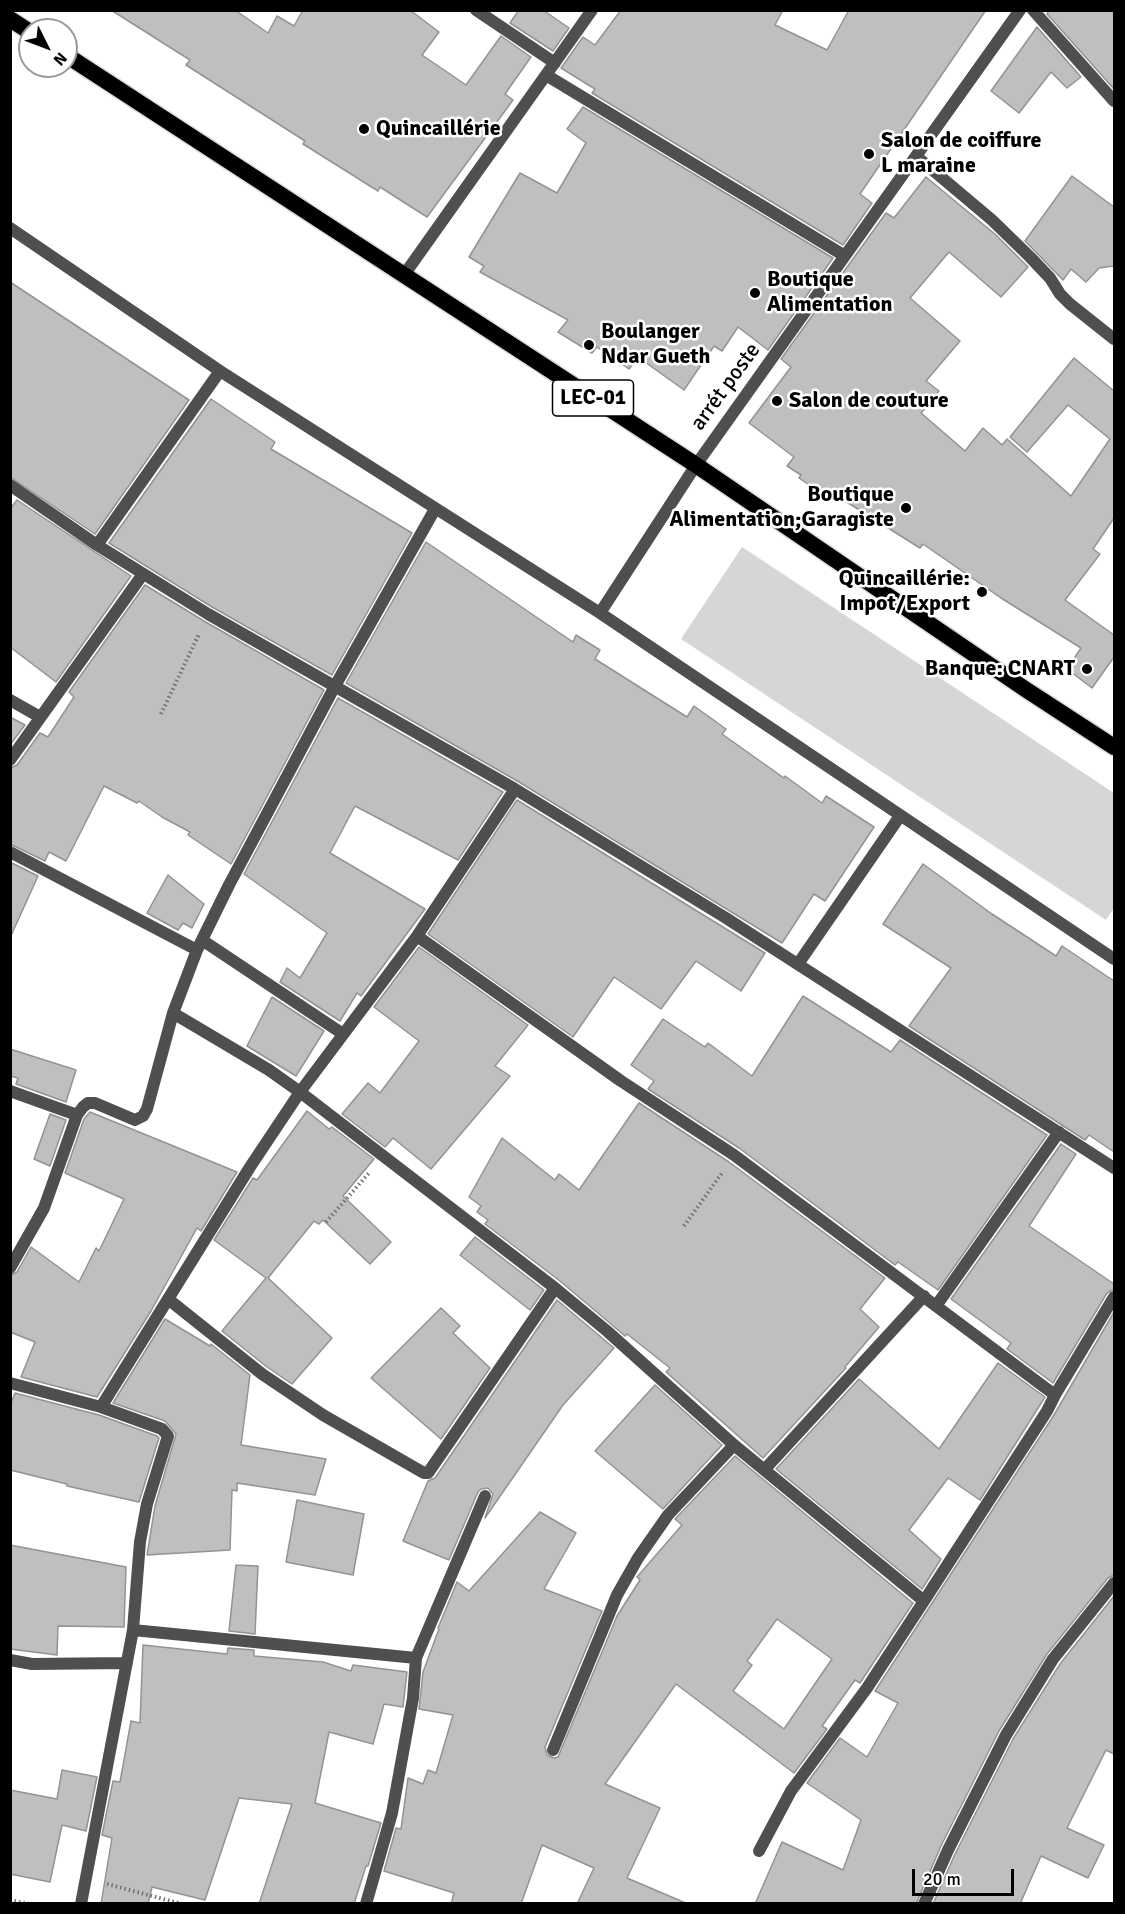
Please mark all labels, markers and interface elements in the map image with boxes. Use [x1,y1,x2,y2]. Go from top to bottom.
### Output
north arrow [18,18,78,78]
text: N [49,48,71,70]
place label: Quincaillérie [376,116,501,142]
marker: Quincaillérie [357,122,371,136]
place label: Salon de coiffure L maraine [881,128,1041,180]
marker: Salon de coiffure L maraine [862,147,876,161]
place label: Boutique Alimentation [767,267,892,318]
marker: Boutique Alimentation [748,286,762,300]
place label: Boulanger Ndar Gueth [601,319,711,370]
marker: Boulanger Ndar Gueth [582,338,596,352]
street label: arrét poste [685,338,767,436]
road number: LEC-01 [552,380,634,416]
place label: Salon de couture [789,388,949,414]
marker: Salon de couture [770,394,784,408]
place label: Boutique Alimentation;Garagiste [670,482,894,534]
marker: Boutique Alimentation;Garagiste [899,501,913,515]
place label: Quincaillérie: Impot/Export [839,566,970,618]
marker: Quincaillérie: Impot/Export [975,585,989,599]
place label: Banque: CNART [925,656,1075,682]
marker: Banque: CNART [1080,662,1094,676]
scale bar [915,1857,1017,1895]
text: 20 m [923,1868,961,1890]

